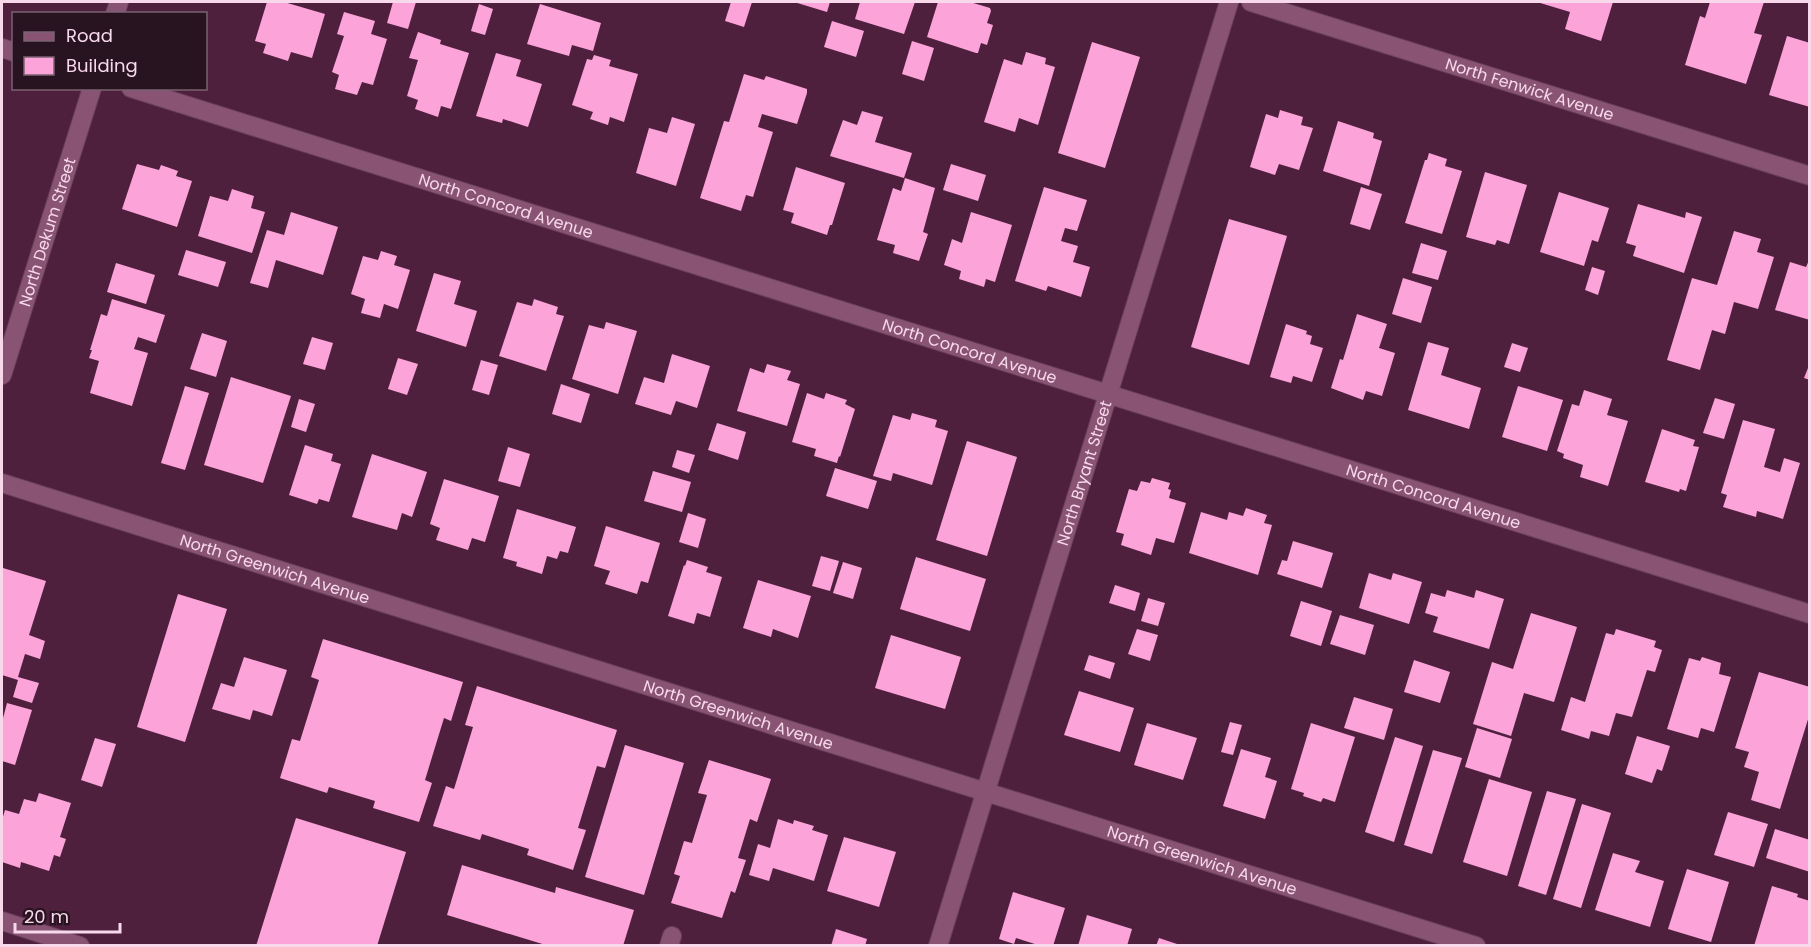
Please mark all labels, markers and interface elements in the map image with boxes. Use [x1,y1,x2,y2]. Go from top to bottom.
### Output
legend [12,12,207,90]
text: Road [66,23,113,48]
street label: North Fenwick Avenue [1442,52,1617,126]
text: Building [66,53,138,78]
street label: North Dekum Street [13,154,82,310]
street label: North Concord Avenue [416,168,596,244]
street label: North Concord Avenue [879,313,1060,389]
street label: North Bryant Street [1051,398,1118,549]
street label: North Concord Avenue [1343,458,1524,535]
street label: North Greenwich Avenue [177,529,373,610]
street label: North Greenwich Avenue [641,674,836,755]
street label: North Greenwich Avenue [1104,820,1300,901]
scale bar [15,896,120,934]
text: 20 m [24,904,69,929]

